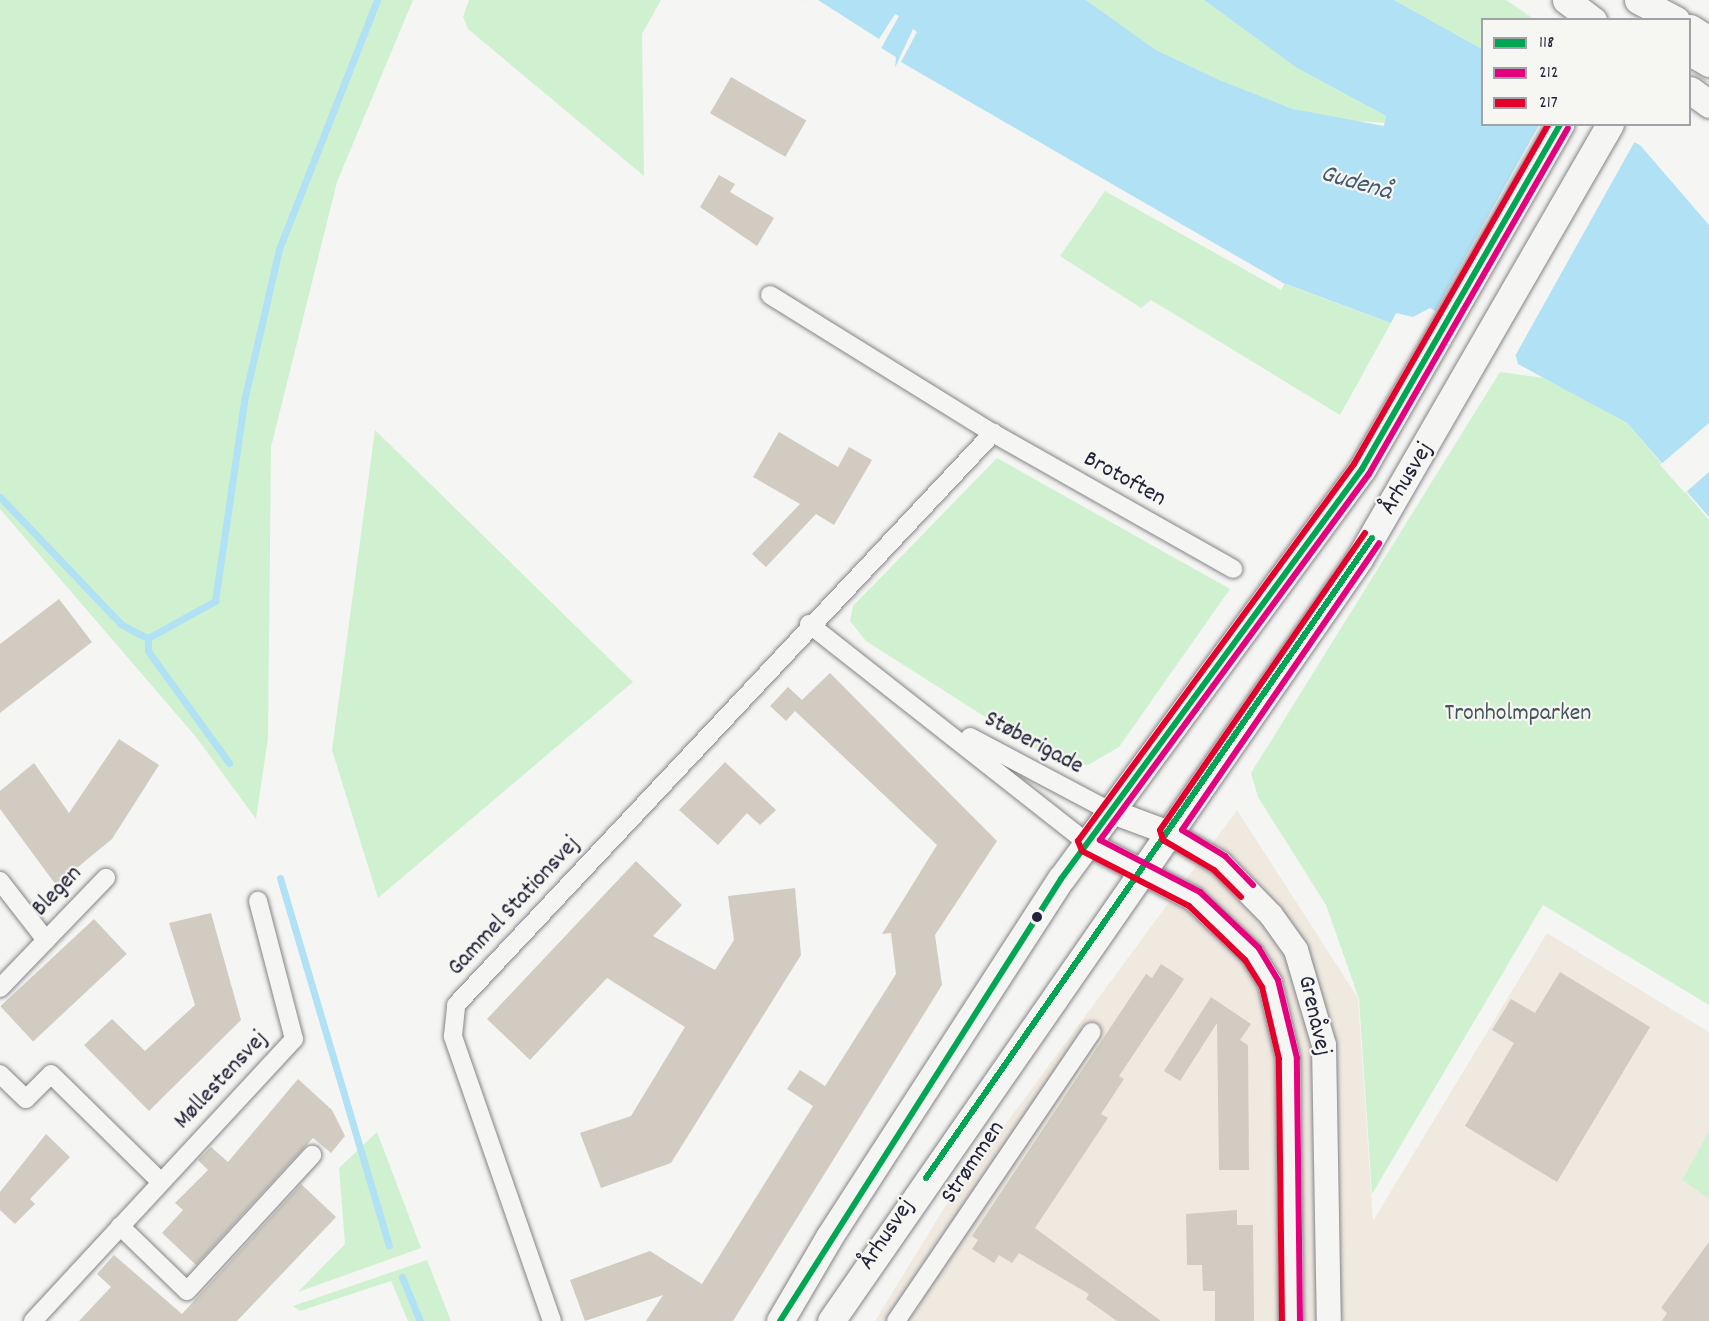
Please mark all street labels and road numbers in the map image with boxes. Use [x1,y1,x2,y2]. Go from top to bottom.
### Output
street label: Århusvej [1375,437,1441,521]
street label: Brotoften [1078,446,1170,514]
street label: Støberigade [979,706,1087,782]
street label: Gammel Stationsvej [443,831,587,983]
street label: Blegen [27,860,89,924]
street label: Grenåvej [1290,973,1336,1059]
street label: Møllestensvej [169,1026,275,1136]
street label: Strømmen [936,1116,1012,1210]
street label: Århusvej [854,1194,922,1276]

